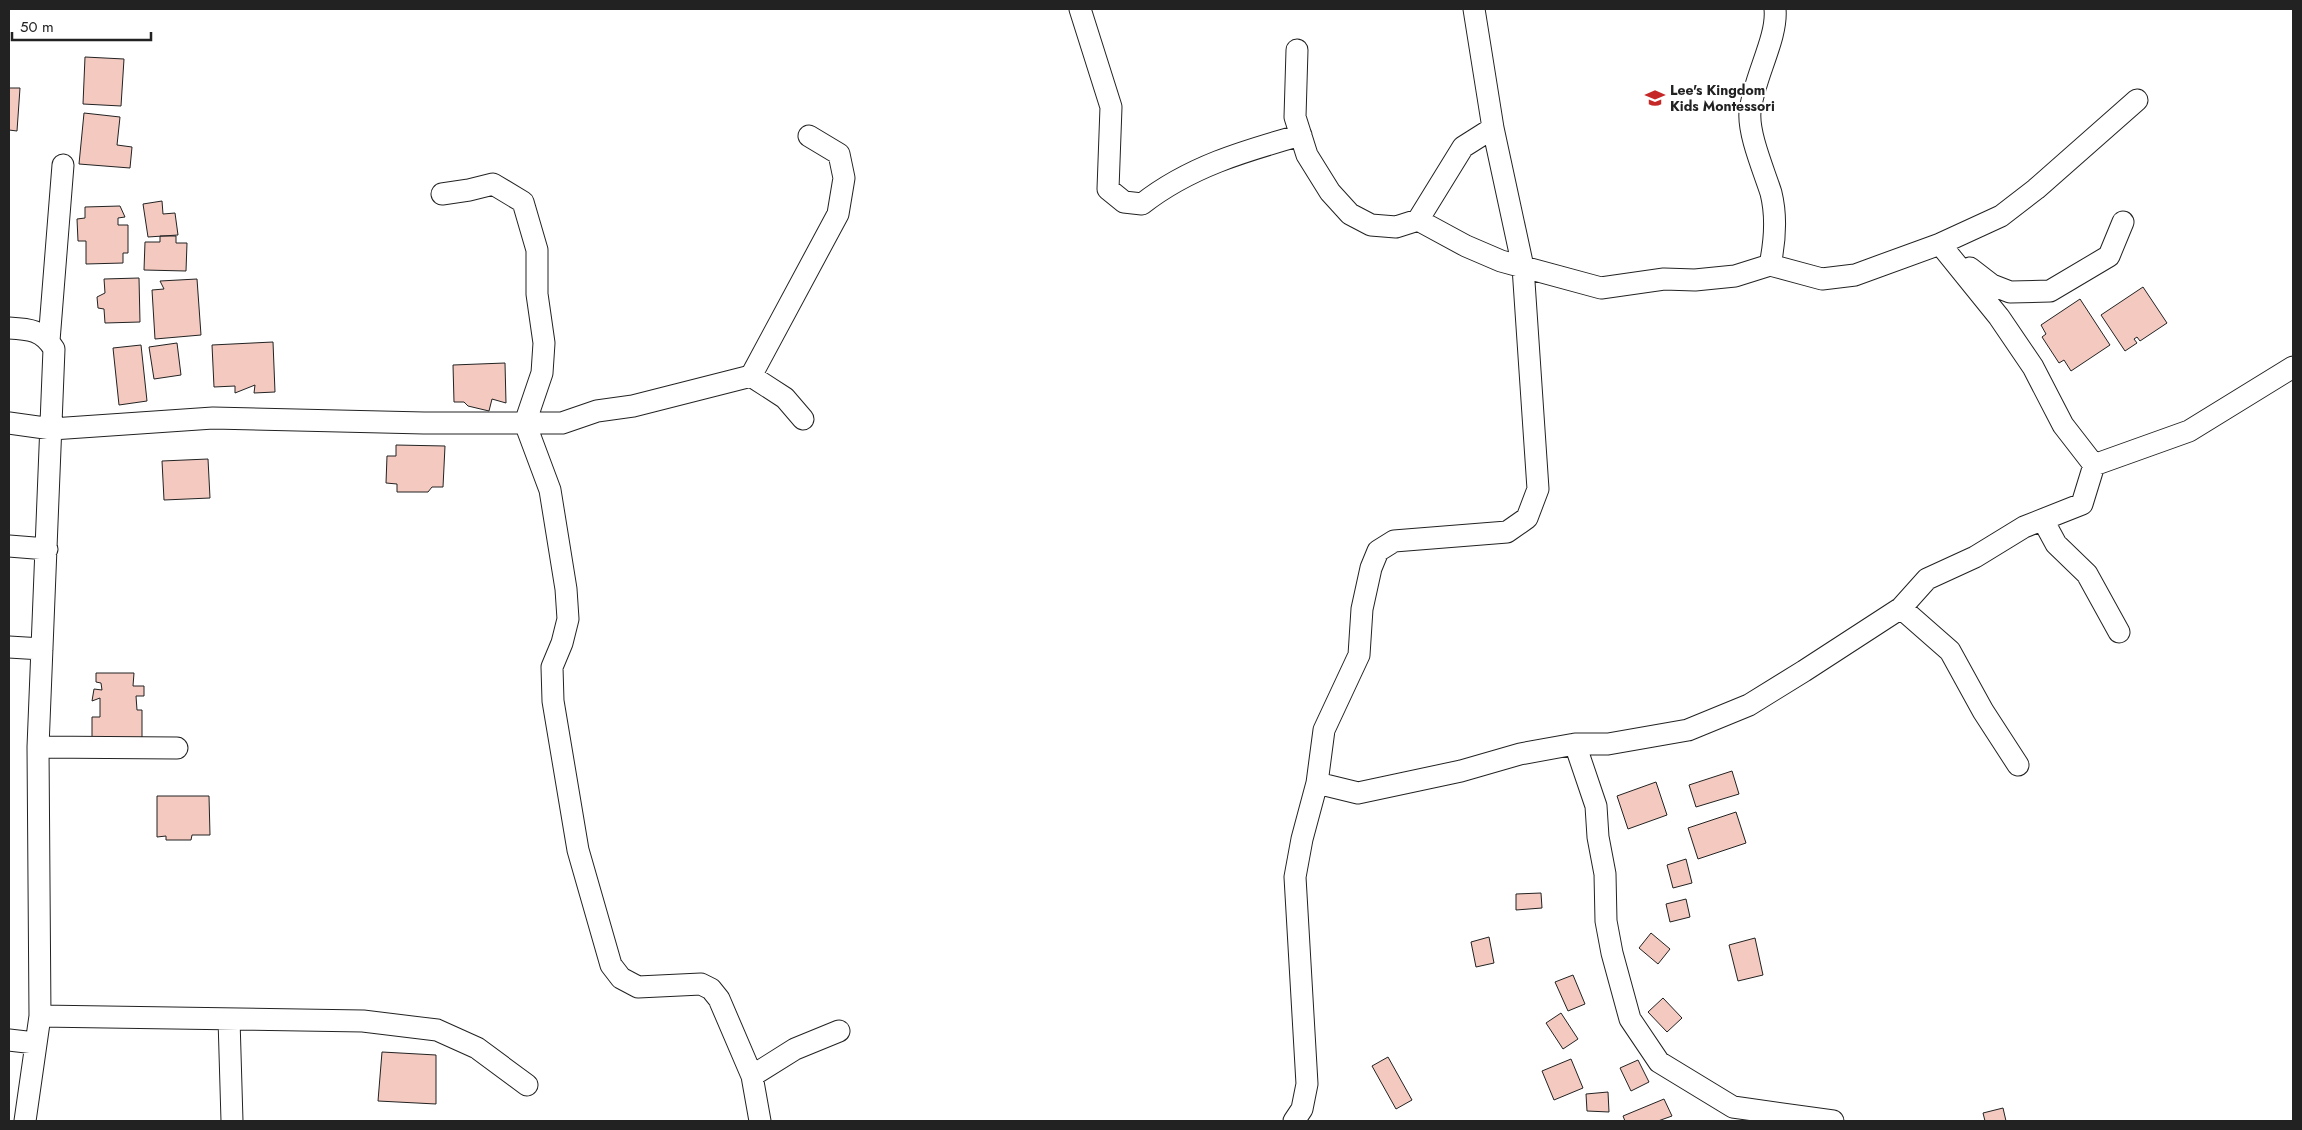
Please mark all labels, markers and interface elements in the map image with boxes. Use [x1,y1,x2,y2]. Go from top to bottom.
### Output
scale bar [12,10,151,42]
text: 50 m [20,16,54,38]
place label: Lee's Kingdom Kids Montessori [1670,80,1775,116]
school or university icon: Lee's Kingdom Kids Montessori [1644,87,1666,109]

